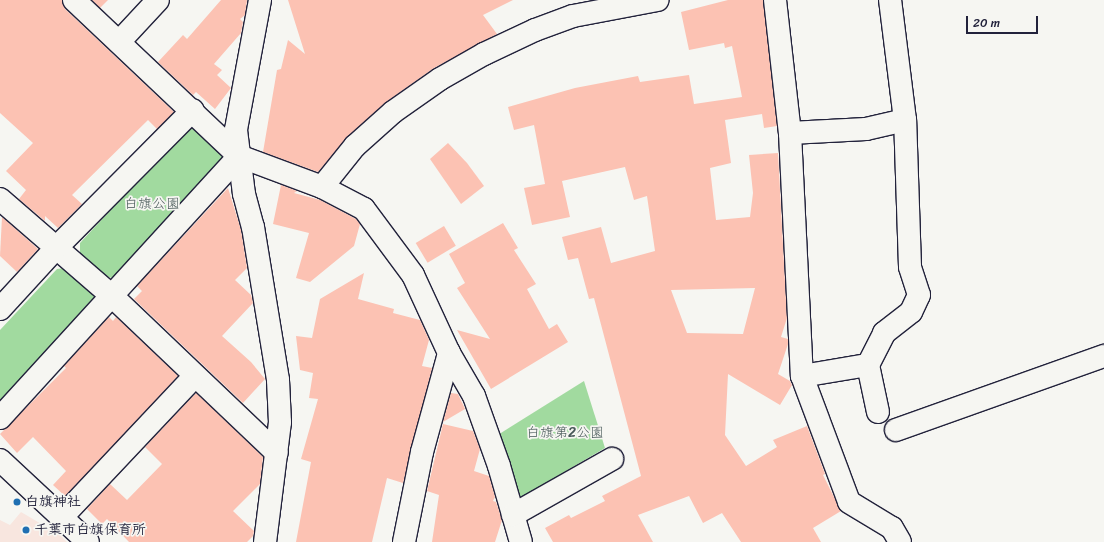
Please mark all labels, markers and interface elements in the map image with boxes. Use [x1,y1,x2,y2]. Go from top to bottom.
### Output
scale bar [968,8,1040,34]
text: 20 m [973,12,1000,34]
park label: 白旗公園 [124,196,180,212]
park label: 白旗第2公園 [526,425,604,441]
place label: 白旗神社 [25,494,81,510]
marker: 白旗神社 [12,497,22,507]
place label: 千葉市白旗保育所 [34,522,146,538]
marker: 千葉市白旗保育所 [21,525,31,535]

